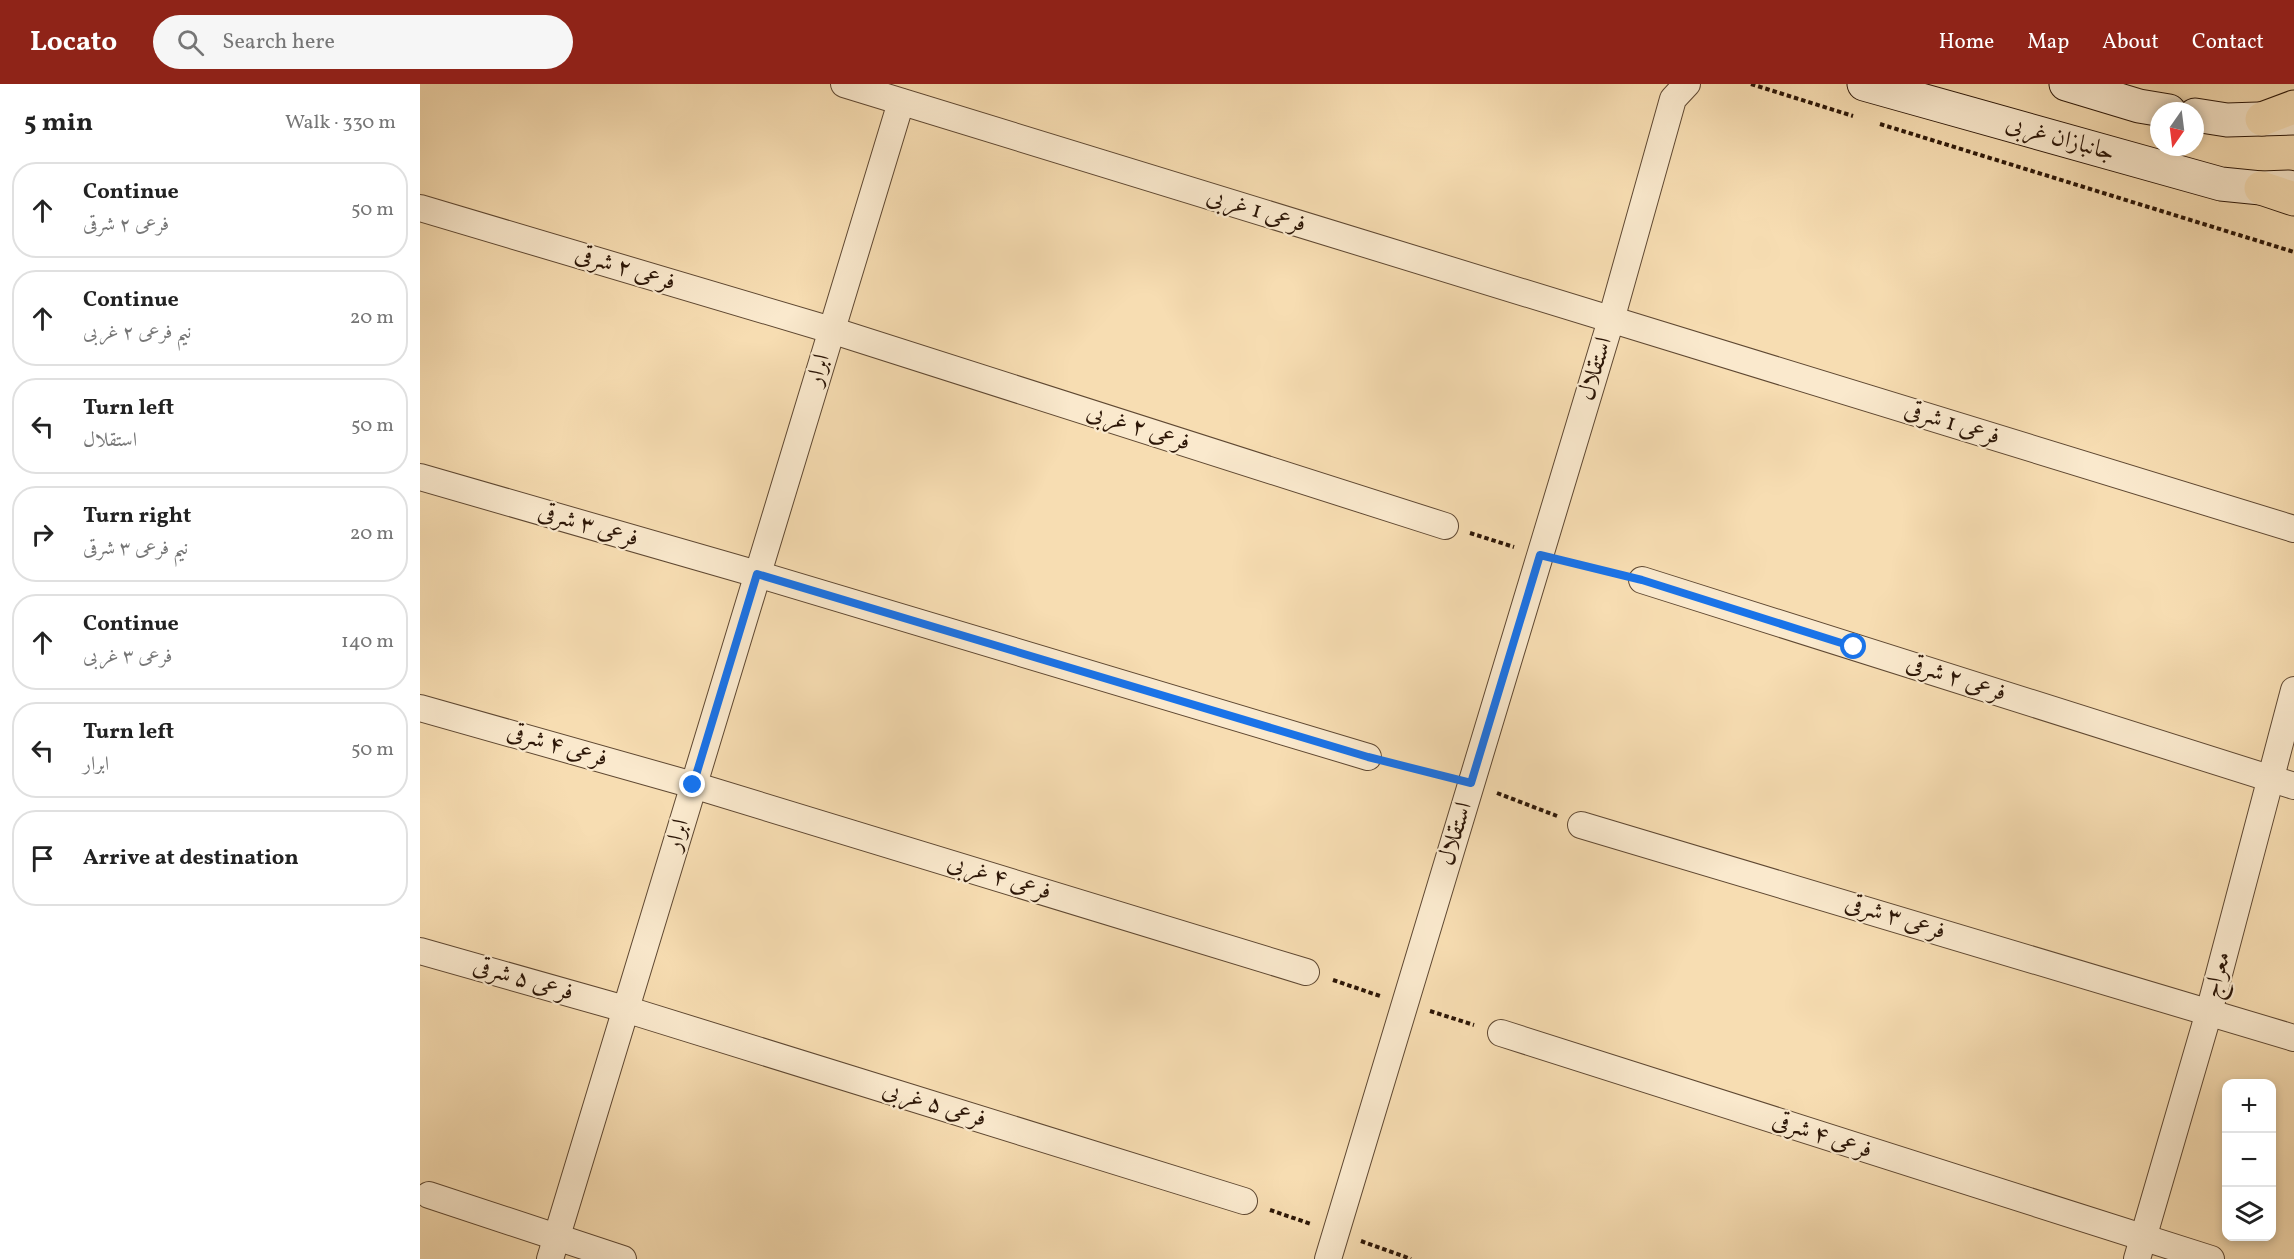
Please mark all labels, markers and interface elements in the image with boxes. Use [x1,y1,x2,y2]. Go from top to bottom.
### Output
search box [153,15,573,69]
text: Locato [30,23,117,62]
icon: search [174,26,207,59]
text: Search here [222,27,335,58]
text: Home [1939,28,1994,57]
text: Map [2027,28,2069,57]
text: About [2102,28,2159,57]
text: Contact [2192,28,2264,57]
north arrow [2150,102,2204,156]
text: 5 min [24,105,93,141]
street label: جانبازان غربی [2001,107,2119,171]
text: Walk · 330 m [285,109,396,137]
text: Continue [83,177,179,208]
street label: فرعی 1 غربی [1202,180,1310,242]
icon: ahead [26,194,59,227]
text: 50 m [351,196,394,224]
text: فرعی ۲ شرقی [83,211,169,239]
street label: فرعی ۲ شرقی [571,238,679,300]
text: Continue [83,285,179,316]
icon: ahead [26,302,59,335]
text: 20 m [350,304,394,332]
text: نیم فرعی ۲ غربی [83,319,191,347]
street label: استقلال [1570,333,1622,405]
street label: ابرار [798,350,840,392]
text: Turn left [83,393,174,424]
street label: فرعی 1 شرقی [1900,393,2004,455]
street label: فرعی ۲ غربی [1082,395,1194,461]
icon: left [26,410,59,443]
text: 50 m [351,412,394,440]
text: استقلال [83,427,137,455]
street label: فرعی ۳ شرقی [534,495,642,557]
text: Turn right [83,501,191,532]
icon: right [26,518,59,551]
text: 20 m [350,520,394,548]
text: نیم فرعی ۳ شرقی [83,535,188,563]
text: Continue [83,609,179,640]
icon: ahead [26,626,59,659]
text: 140 m [341,628,394,656]
route start [1840,633,1866,659]
text: فرعی ۳ غربی [83,643,172,671]
street label: فرعی ۲ شرقی [1902,647,2010,711]
street label: فرعی ۴ شرقی [503,715,611,777]
text: Turn left [83,717,174,748]
icon: left [26,734,59,767]
text: 50 m [351,736,394,764]
text: ابرار [83,751,109,779]
route end [679,771,705,797]
street label: استقلال [1430,798,1482,870]
street label: ابرار [657,815,699,857]
icon: arrive [26,842,59,875]
text: Arrive at destination [83,843,299,874]
street label: فرعی ۴ غربی [943,846,1055,910]
street label: فرعی ۳ شرقی [1841,887,1949,949]
street label: معراج [2195,948,2242,1003]
street label: فرعی ۵ شرقی [469,949,577,1011]
street label: فرعی ۵ غربی [878,1073,990,1137]
map controls [2222,1079,2276,1241]
button: + [2222,1079,2276,1133]
street label: فرعی ۴ شرقی [1768,1104,1876,1168]
button: − [2222,1133,2276,1187]
button: layers [2222,1187,2276,1241]

